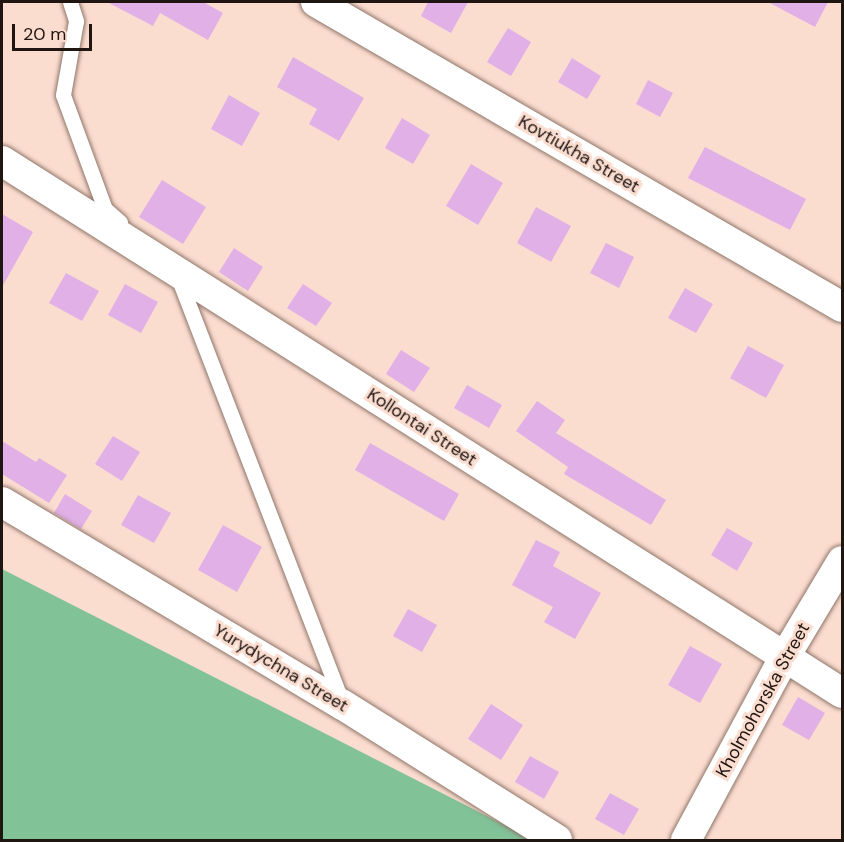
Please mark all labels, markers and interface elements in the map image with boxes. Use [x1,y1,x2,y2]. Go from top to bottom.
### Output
scale bar [15,12,94,50]
text: 20 m [23,22,66,46]
street label: Kovtiukha Street [515,111,643,197]
street label: Kollontai Street [363,383,481,471]
street label: Yurydychna Street [210,619,352,717]
street label: Kholmohorska Street [711,619,815,781]

